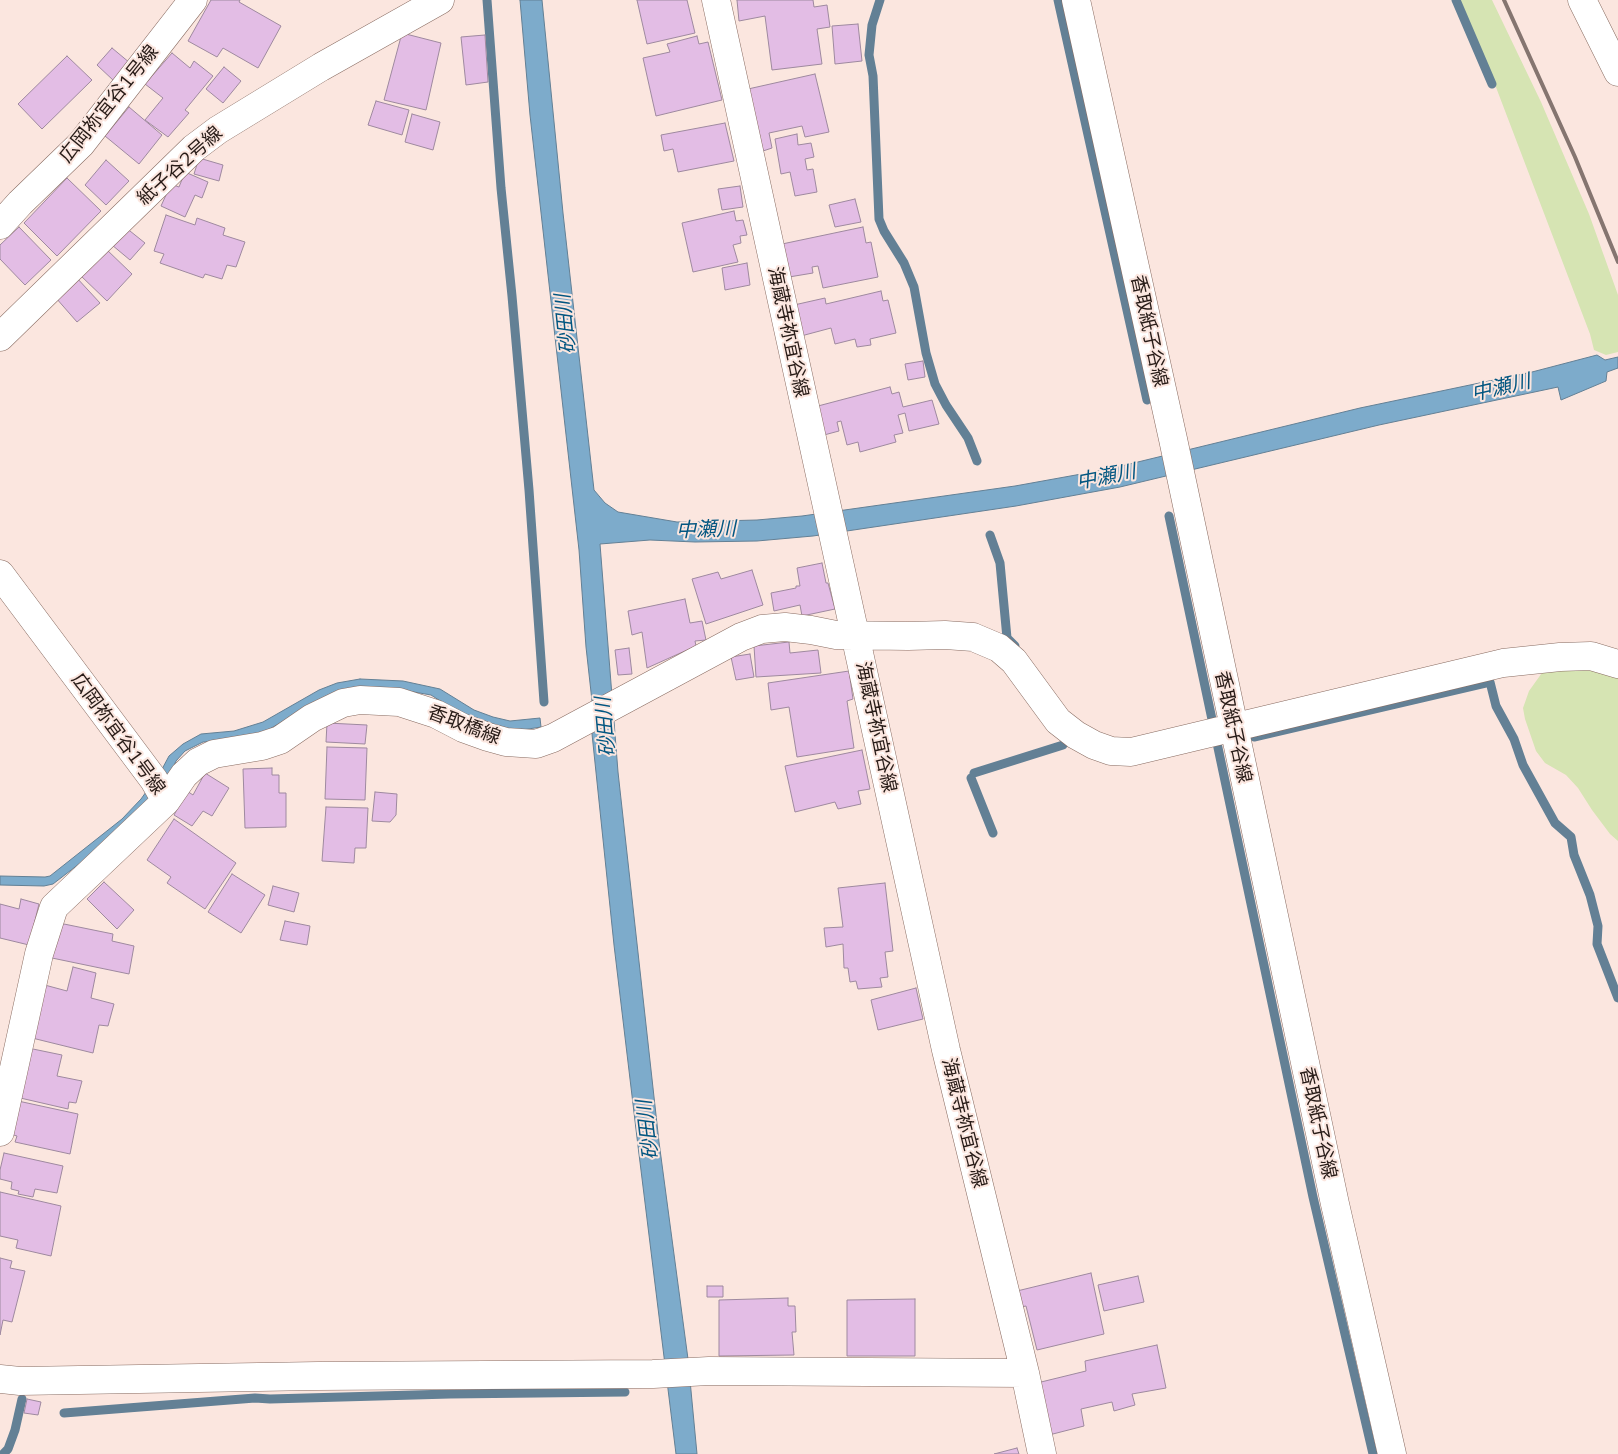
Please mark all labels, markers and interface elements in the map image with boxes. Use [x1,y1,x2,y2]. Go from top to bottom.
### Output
street label: 広岡祢宜谷1号線 [55,41,163,167]
street label: 紙子谷2号線 [133,122,227,210]
street label: 海蔵寺祢宜谷線 [763,265,813,399]
street label: 香取紙子谷線 [1126,273,1172,389]
water label: 砂田川 [551,293,581,355]
water label: 中瀬川 [1469,370,1533,406]
water label: 中瀬川 [1074,459,1138,495]
water label: 中瀬川 [676,517,736,543]
street label: 海蔵寺祢宜谷線 [851,660,901,794]
street label: 広岡祢宜谷1号線 [66,669,170,799]
street label: 香取紙子谷線 [1210,669,1256,785]
water label: 砂田川 [591,696,621,758]
street label: 香取橋線 [424,701,504,749]
street label: 海蔵寺祢宜谷線 [937,1056,991,1190]
street label: 香取紙子谷線 [1295,1065,1341,1181]
water label: 砂田川 [632,1099,664,1161]

